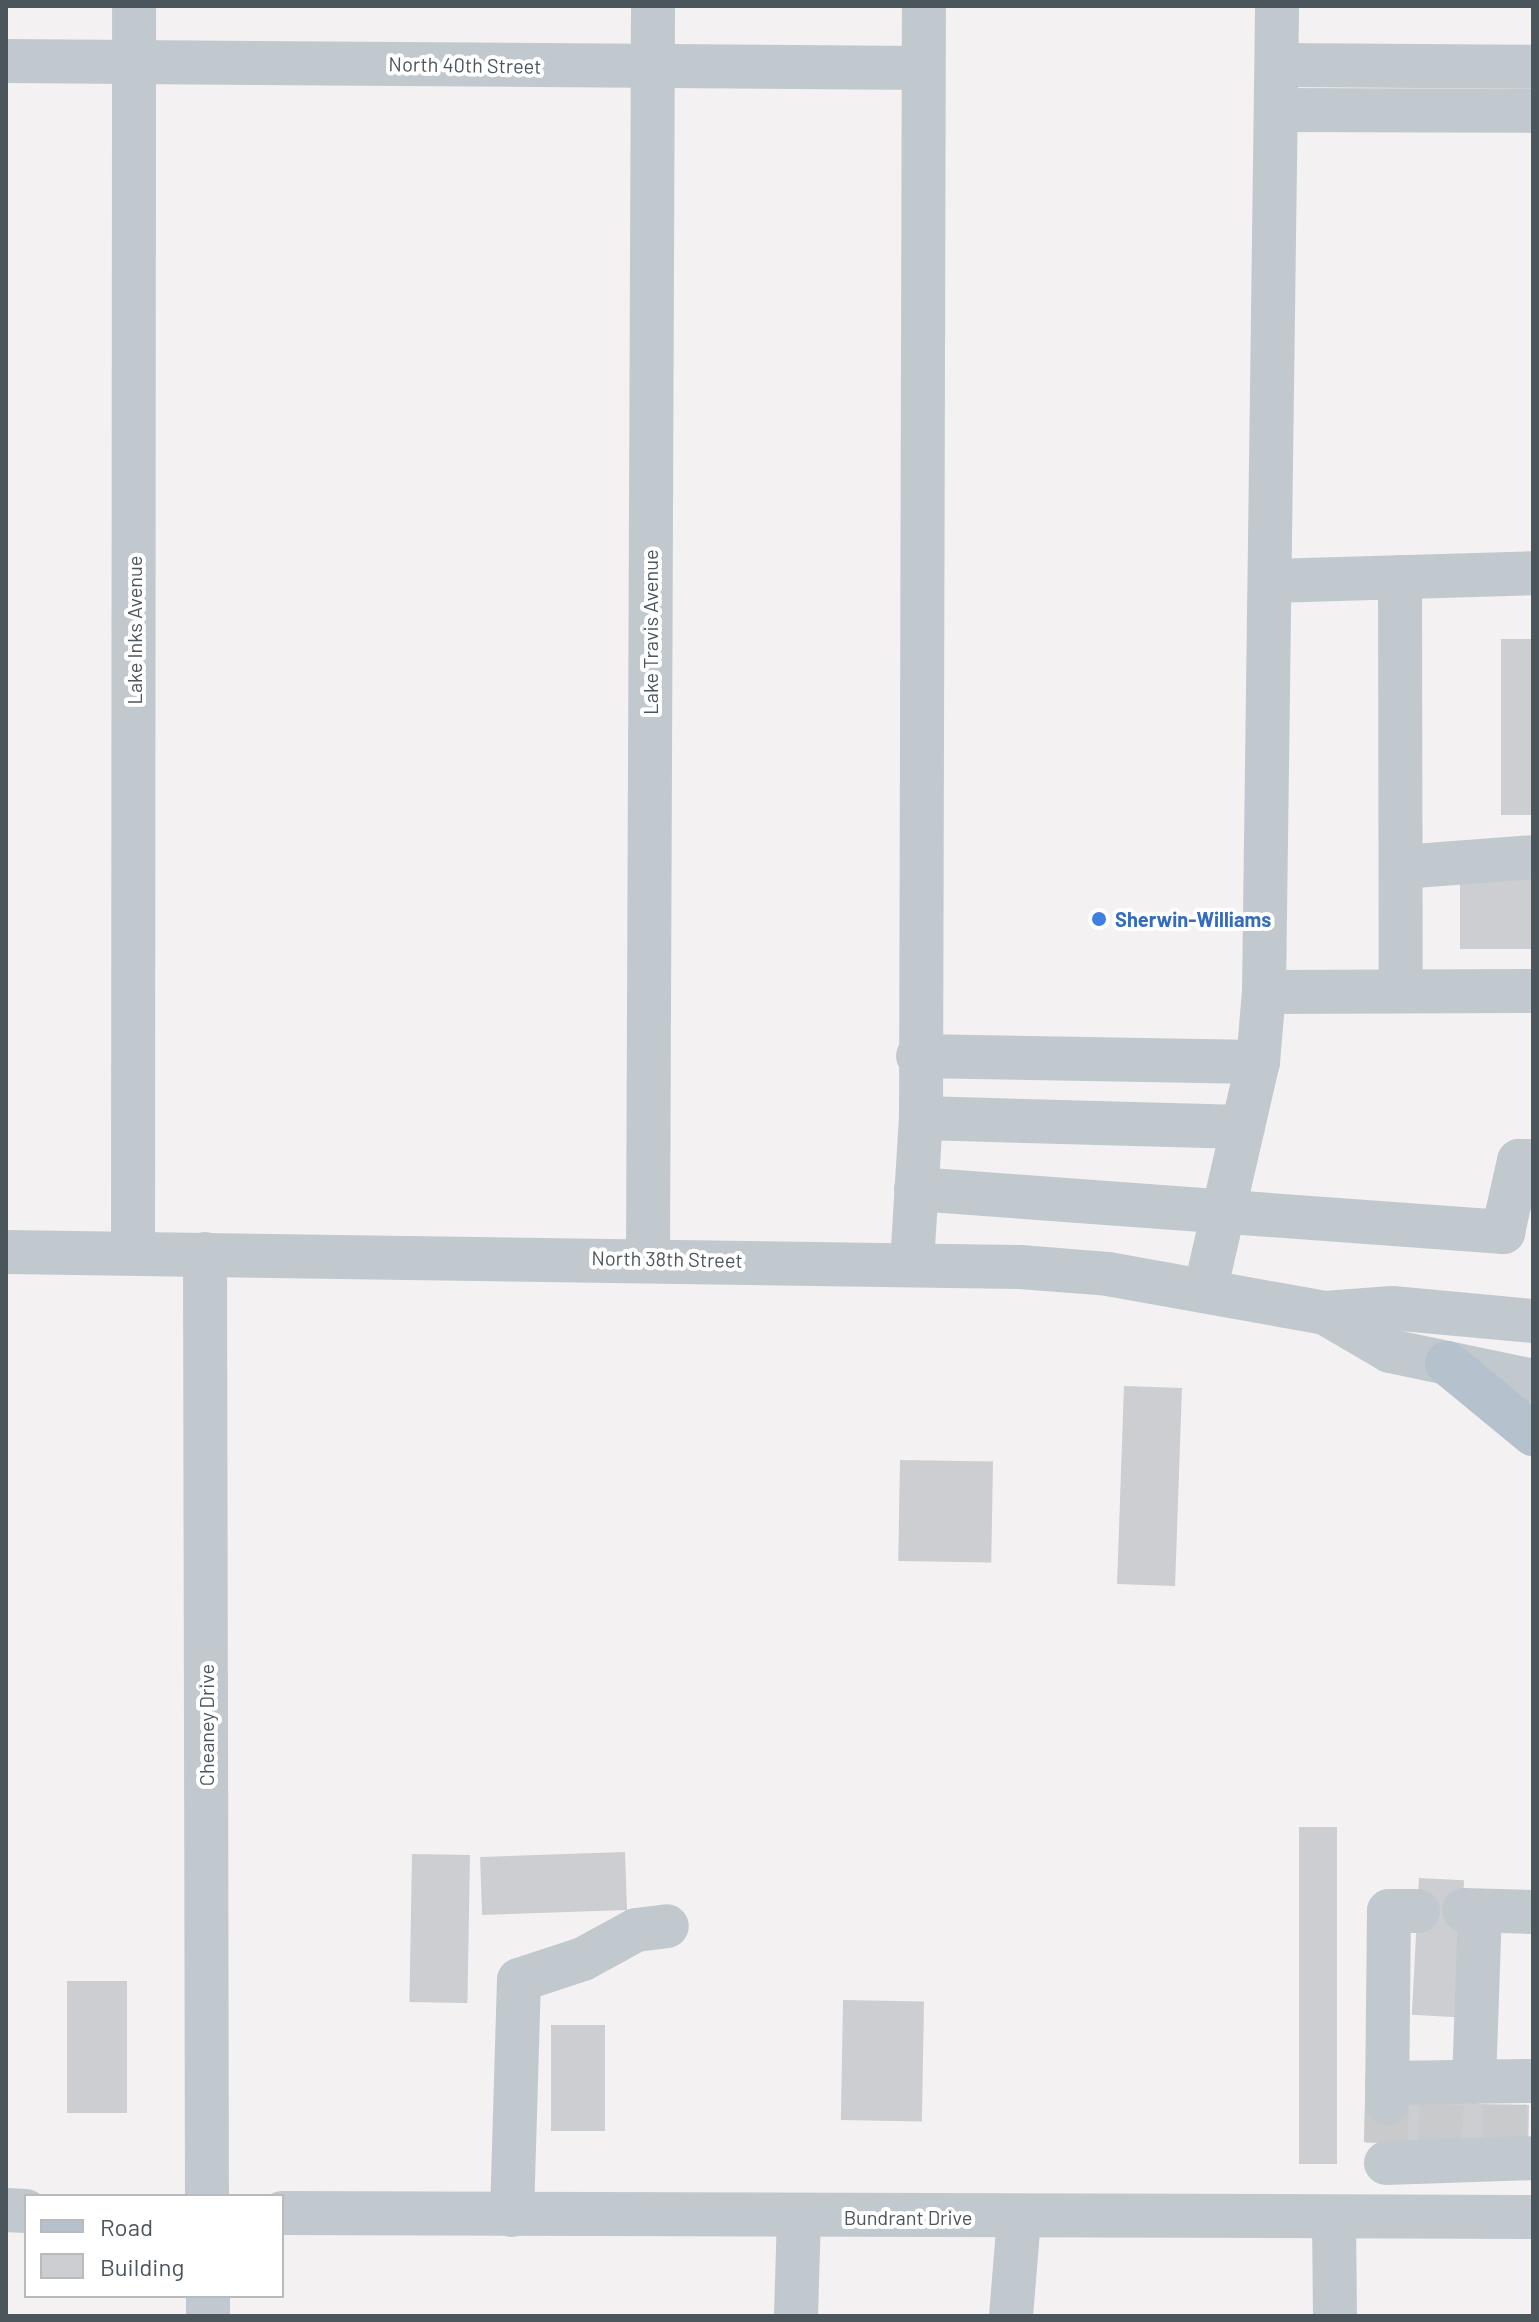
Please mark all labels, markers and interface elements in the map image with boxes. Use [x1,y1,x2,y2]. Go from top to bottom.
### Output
street label: North 40th Street [388,52,542,78]
street label: Lake Travis Avenue [638,549,662,715]
street label: Lake Inks Avenue [122,556,146,704]
place label: Sherwin-Williams [1115,907,1271,931]
marker: Sherwin-Williams [1090,910,1108,928]
street label: North 38th Street [591,1246,743,1272]
street label: Cheaney Drive [194,1664,218,1786]
legend [24,2194,284,2298]
street label: Bundrant Drive [844,2205,972,2229]
text: Road [100,2212,153,2241]
text: Building [100,2252,184,2281]

